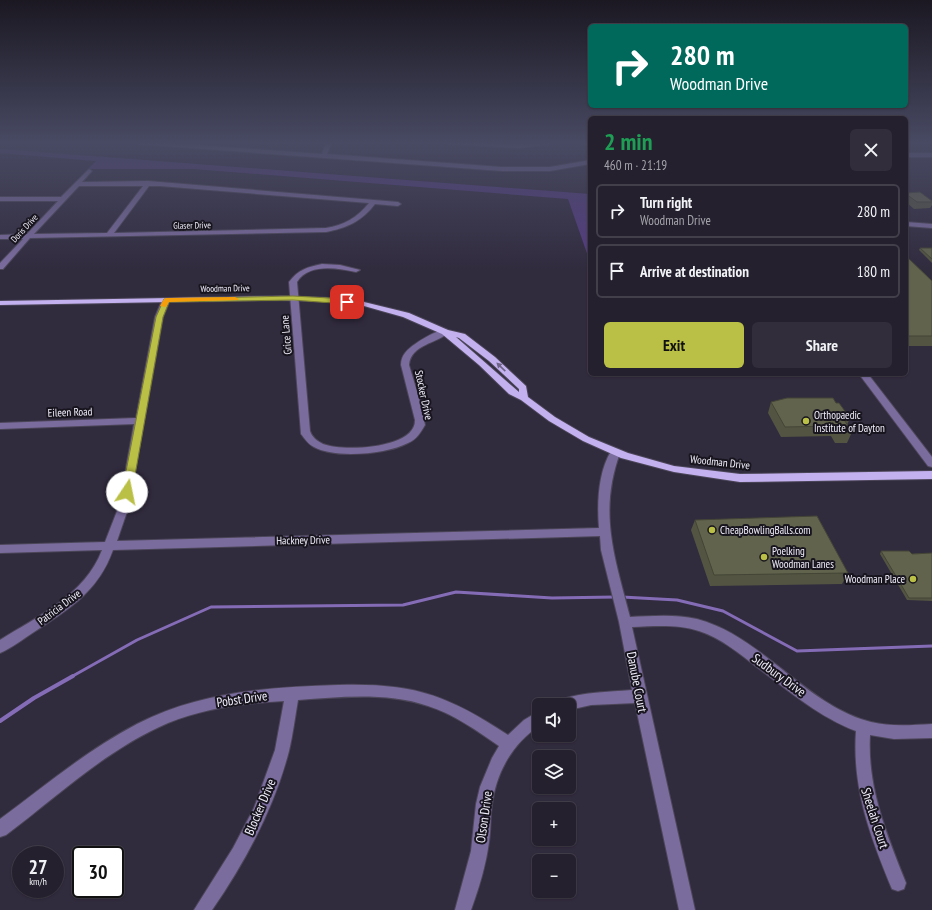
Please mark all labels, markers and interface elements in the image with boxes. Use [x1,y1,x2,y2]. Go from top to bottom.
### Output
text: 280 m [670,36,734,73]
icon: right [604,40,656,92]
text: Woodman Drive [670,72,768,95]
text: 2 min [604,126,652,157]
button: close [850,129,892,171]
text: 460 m · 21:19 [604,157,667,174]
text: Turn right [640,193,692,212]
icon: right [606,200,628,222]
text: 280 m [857,202,890,221]
street label: Doris Drive [8,211,40,244]
text: Woodman Drive [640,212,711,229]
street label: Glaser Drive [173,219,211,231]
icon: arrive [606,260,628,282]
text: Arrive at destination [640,262,749,281]
text: 180 m [857,262,890,281]
street label: Woodman Drive [200,282,250,294]
pin [330,285,364,319]
icon: arrive [336,291,358,313]
street label: Grice Lane [277,314,295,355]
button: Exit [604,322,744,368]
button: Share [752,322,892,368]
one-way arrow [496,363,506,372]
street label: Stocker Drive [412,369,436,422]
street label: Eileen Road [47,404,93,420]
place label: Orthopaedic Institute of Dayton [814,408,885,435]
marker: Orthopaedic Institute of Dayton [801,416,811,426]
street label: Woodman Drive [689,452,751,472]
position arrow [106,471,148,513]
place label: CheapBowlingBalls.com [720,523,811,537]
marker: CheapBowlingBalls.com [707,525,717,535]
street label: Hackney Drive [276,533,330,547]
place label: Poelking Woodman Lanes [772,544,834,571]
marker: Poelking Woodman Lanes [759,552,769,562]
place label: Woodman Place [845,572,905,586]
marker: Woodman Place [908,574,918,584]
street label: Patricia Drive [35,586,84,628]
street label: Danube Court [623,650,651,714]
street label: Sudbury Drive [749,650,809,700]
street label: Pobst Drive [216,687,268,711]
map controls [532,698,576,898]
button: sound [532,698,576,742]
button: layers [532,750,576,794]
street label: Blocker Drive [241,776,279,838]
street label: Sheelah Court [857,785,893,851]
street label: Olson Drive [472,790,496,844]
button: + [532,802,576,846]
speed limit sign: 30 [72,846,124,898]
text: 27 [28,854,48,880]
button: − [532,854,576,898]
text: km/h [29,875,47,888]

